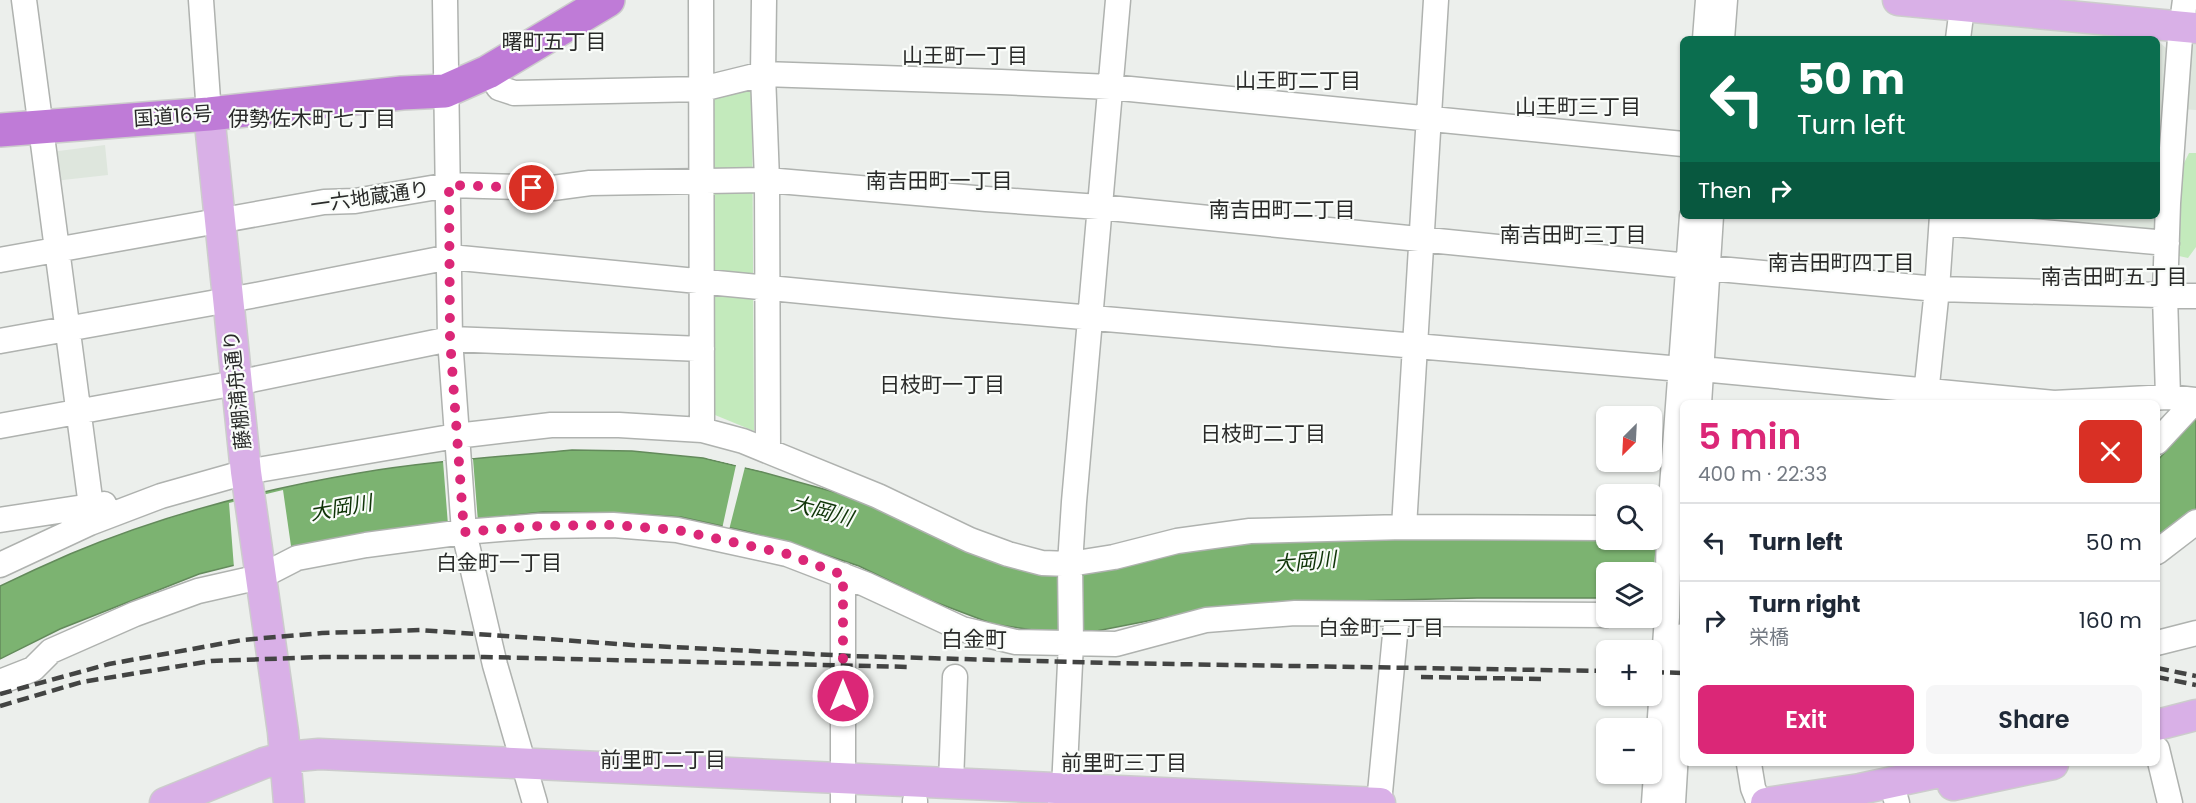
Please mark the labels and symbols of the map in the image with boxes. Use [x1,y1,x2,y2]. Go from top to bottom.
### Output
district label: 曙町五丁目 [502,27,607,56]
district label: 山王町一丁目 [902,41,1028,70]
district label: 山王町二丁目 [1235,66,1361,95]
district label: 山王町三丁目 [1515,92,1641,121]
street label: 国道16号 [133,99,213,133]
district label: 伊勢佐木町七丁目 [228,104,396,133]
pin [506,162,557,213]
district label: 南吉田町一丁目 [866,166,1013,195]
street label: 一六地蔵通り [309,175,431,219]
district label: 南吉田町二丁目 [1209,195,1356,224]
district label: 南吉田町三丁目 [1500,220,1647,249]
district label: 南吉田町四丁目 [1768,248,1915,277]
district label: 南吉田町五丁目 [2041,262,2188,291]
street label: 藤棚浦舟通り [217,329,257,451]
district label: 日枝町一丁目 [879,370,1005,399]
north arrow [1596,406,1662,472]
district label: 日枝町二丁目 [1200,419,1326,448]
water label: 大岡川 [307,487,376,527]
water label: 大岡川 [788,488,858,533]
water label: 大岡川 [1272,544,1340,579]
district label: 白金町一丁目 [436,548,562,577]
district label: 白金町二丁目 [1318,613,1444,642]
district label: 白金町 [941,624,1007,655]
position arrow [811,664,875,728]
district label: 前里町二丁目 [600,745,726,774]
district label: 前里町三丁目 [1061,748,1187,777]

